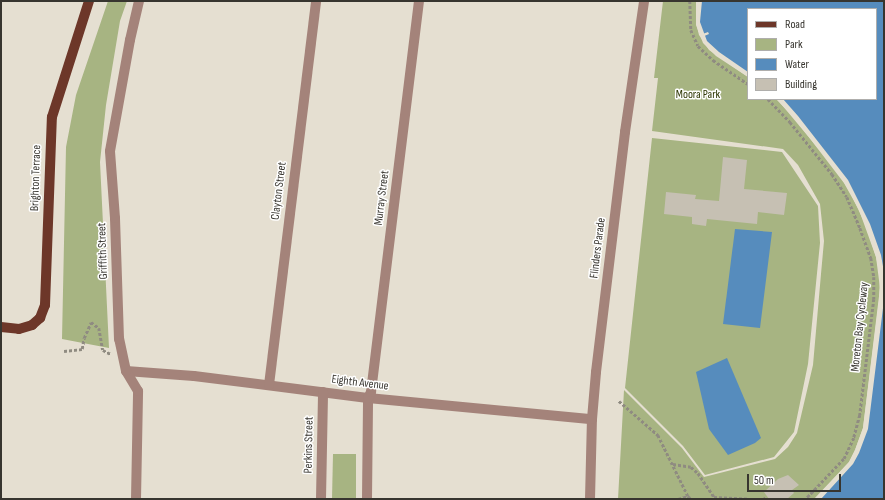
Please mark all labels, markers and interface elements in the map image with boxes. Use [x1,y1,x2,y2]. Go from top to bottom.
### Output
legend [747,8,877,100]
text: Road [785,17,805,32]
text: Park [785,37,803,52]
text: Water [785,57,809,72]
text: Building [785,77,817,92]
park label: Moora Park [676,88,720,102]
street label: Brighton Terrace [28,145,44,211]
street label: Clayton Street [268,161,290,221]
street label: Murray Street [371,170,393,226]
street label: Flinders Parade [587,217,609,279]
street label: Griffith Street [95,222,111,280]
street label: Moreton Bay Cycleway [848,281,872,373]
street label: Eighth Avenue [331,372,389,394]
street label: Perkins Street [301,416,317,474]
scale bar [749,466,843,492]
text: 50 m [754,473,774,488]

